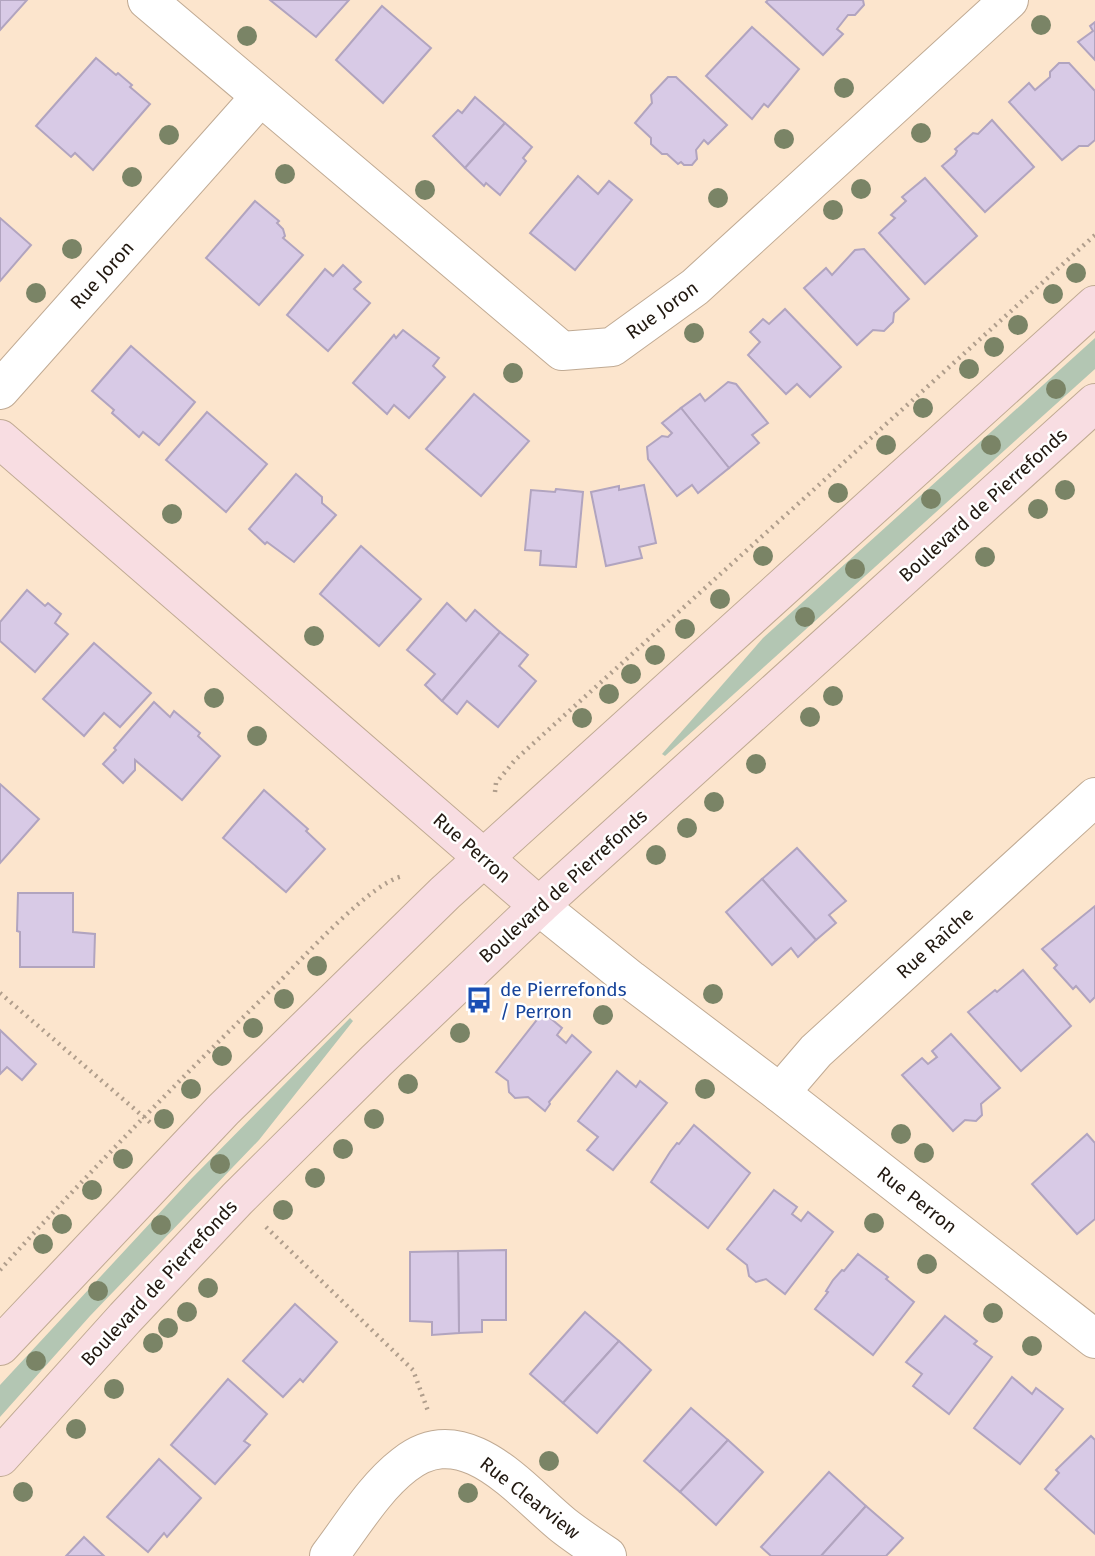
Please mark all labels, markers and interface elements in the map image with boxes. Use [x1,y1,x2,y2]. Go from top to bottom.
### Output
street label: Rue Joron [65,236,139,314]
street label: Rue Joron [621,276,703,344]
street label: Boulevard de Pierrefonds [894,423,1072,587]
street label: Boulevard de Pierrefonds [474,804,652,968]
street label: Rue Perron [429,808,515,888]
street label: Rue Raîche [892,902,978,984]
place label: de Pierrefonds / Perron [500,978,627,1023]
bus stop icon: de Pierrefonds / Perron [464,985,494,1015]
street label: Rue Perron [872,1162,962,1238]
street label: Boulevard de Pierrefonds [76,1195,242,1371]
street label: Rue Clearview [475,1452,585,1544]

